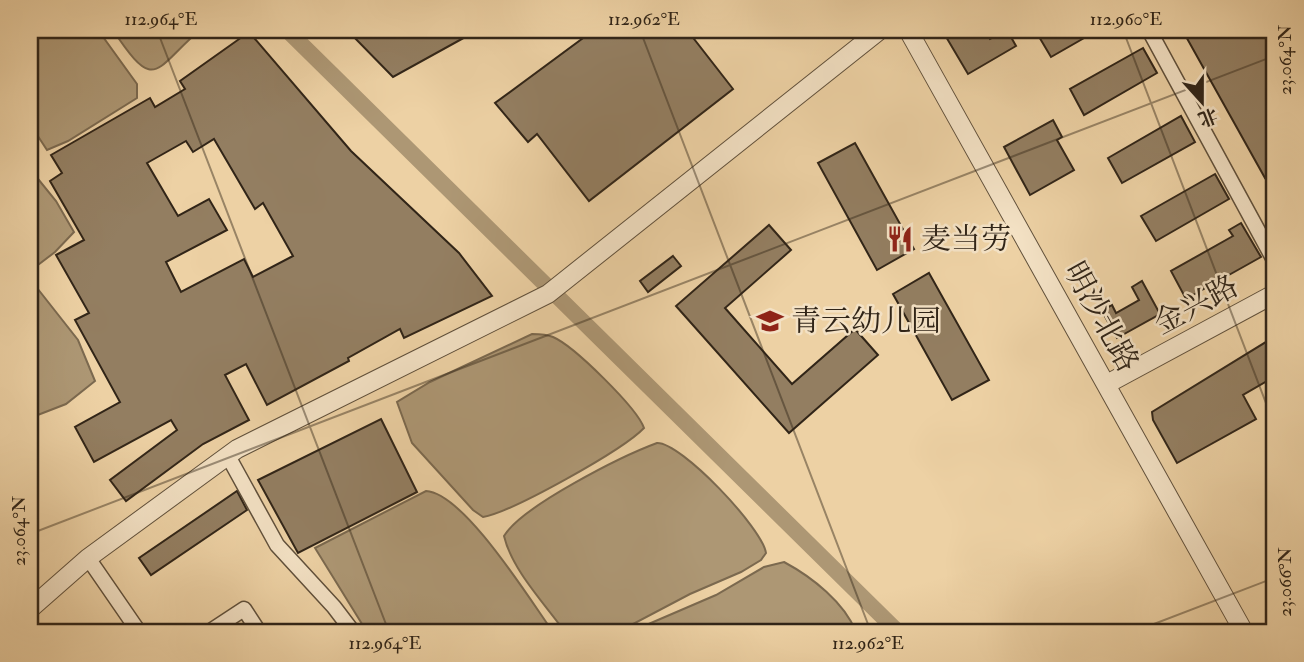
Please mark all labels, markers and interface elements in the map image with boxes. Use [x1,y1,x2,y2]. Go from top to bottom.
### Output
text: 112.964°E [125,8,197,31]
text: 112.962°E [608,8,680,31]
text: 112.960°E [1090,8,1162,31]
text: 23.064°N [1274,25,1297,95]
north arrow [1168,66,1238,136]
text: 北 [1195,102,1221,132]
place label: 麦当劳 [921,221,1011,258]
restaurant icon: 麦当劳 [885,224,915,254]
street label: 明沙北路 [1056,256,1146,378]
street label: 金兴路 [1148,268,1244,342]
place label: 青云幼儿园 [791,303,941,340]
school or university icon: 青云幼儿园 [755,306,785,336]
text: 23.064°N [8,496,31,566]
text: 23.066°N [1274,547,1297,617]
text: 112.964°E [349,632,421,655]
text: 112.962°E [832,632,904,655]

